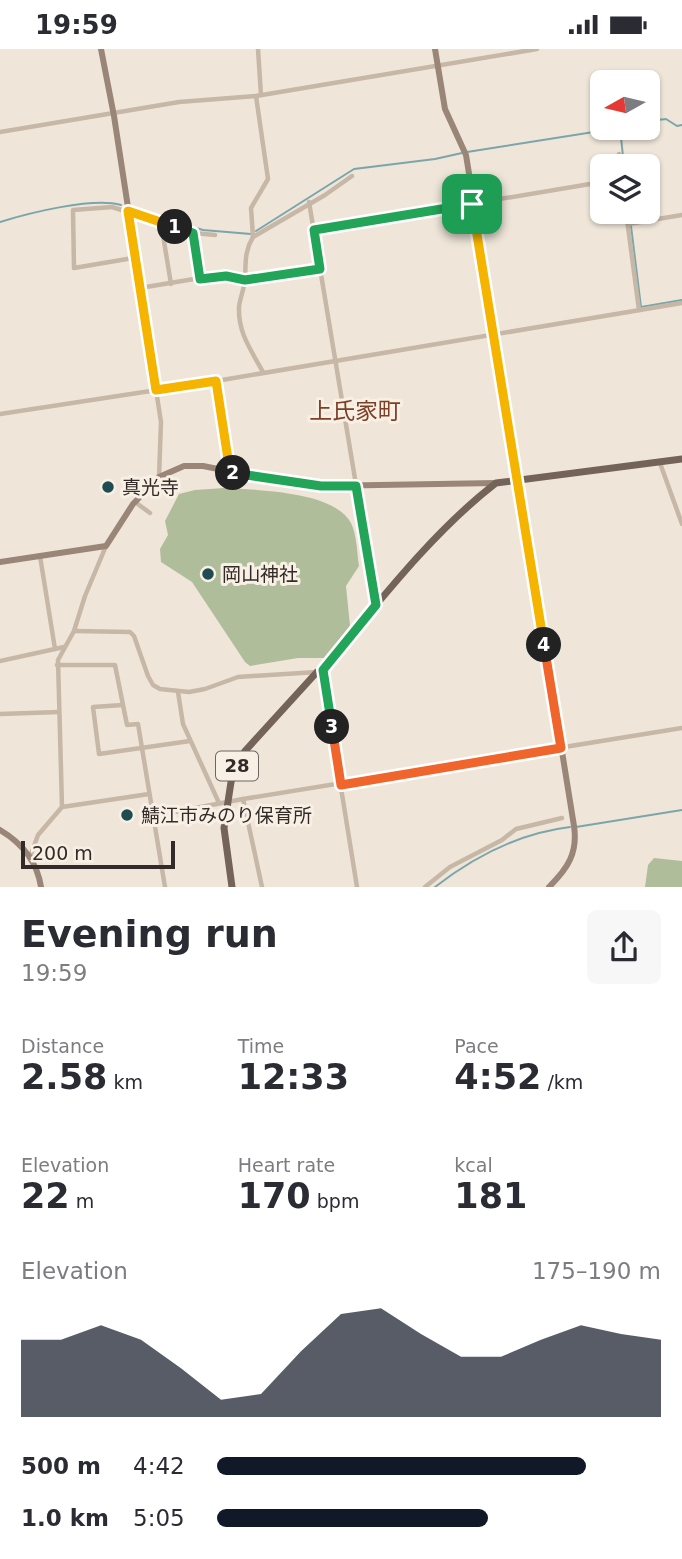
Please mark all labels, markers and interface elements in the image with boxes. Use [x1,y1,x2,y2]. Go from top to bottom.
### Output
text: 19:59 [35,10,118,40]
north arrow [590,70,660,140]
map controls [590,70,660,224]
button: layers [590,154,660,224]
pin [442,174,502,234]
icon: arrive [453,185,491,223]
pin: 1 [158,209,192,245]
text: 1 [168,215,181,237]
district label: 上氏家町 [309,398,401,424]
pin: 2 [216,455,250,491]
text: 2 [226,461,239,483]
place label: 真光寺 [122,476,179,498]
marker: 真光寺 [100,479,116,495]
place label: 岡山神社 [222,563,298,585]
marker: 岡山神社 [200,566,216,582]
pin: 4 [526,627,562,663]
text: 4 [537,633,550,655]
pin: 3 [314,709,350,745]
text: 3 [325,715,338,737]
road number: 28 [216,751,258,781]
place label: 鯖江市みのり保育所 [141,804,312,826]
marker: 鯖江市みのり保育所 [119,807,135,823]
scale bar [21,838,175,870]
text: 200 m [32,842,93,864]
button: share [587,910,661,984]
text: Evening run [21,912,278,956]
text: 19:59 [21,960,87,986]
text: Distance [21,1035,104,1057]
text: Time [238,1035,284,1057]
text: Pace [454,1035,499,1057]
text: 2.58 [21,1057,107,1097]
text: 12:33 [238,1057,349,1097]
text: 4:52 [454,1057,541,1097]
text: km [107,1071,143,1093]
text: /km [541,1071,583,1093]
text: Elevation [21,1154,109,1176]
text: Heart rate [238,1154,335,1176]
text: kcal [454,1154,493,1176]
text: 22 [21,1176,70,1216]
text: 170 [238,1176,311,1216]
text: 181 [454,1176,527,1216]
text: m [70,1190,94,1212]
text: bpm [311,1190,359,1212]
text: Elevation [21,1258,128,1284]
text: 175–190 m [532,1258,661,1284]
text: 500 m [21,1453,101,1479]
text: 4:42 [133,1453,185,1479]
text: 1.0 km [21,1505,109,1531]
text: 5:05 [133,1505,185,1531]

